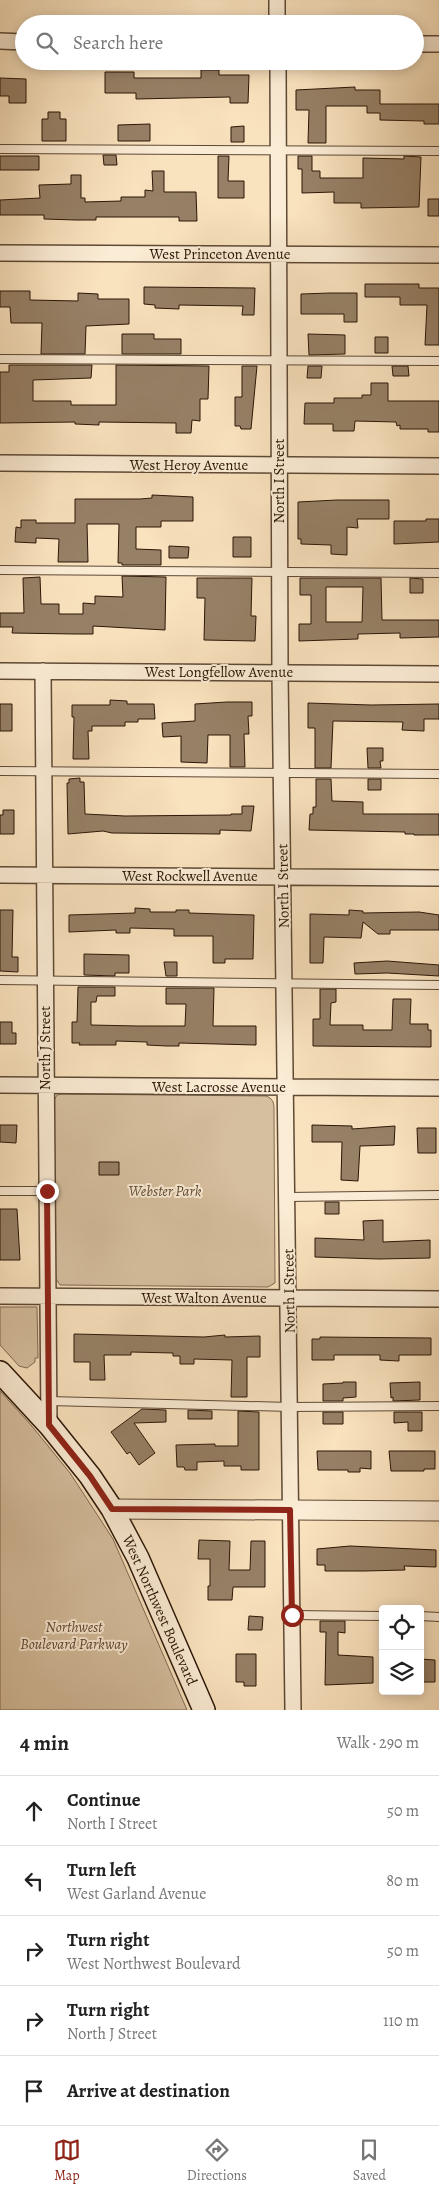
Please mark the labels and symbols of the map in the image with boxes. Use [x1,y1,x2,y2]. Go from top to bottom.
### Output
street label: West Princeton Avenue [149,244,291,264]
street label: North I Street [269,439,289,523]
street label: West Heroy Avenue [129,455,248,475]
street label: West Longfellow Avenue [144,662,293,682]
street label: North I Street [272,843,294,929]
street label: West Rockwell Avenue [121,866,258,886]
street label: North J Street [35,1006,55,1090]
street label: West Lacrosse Avenue [151,1077,286,1097]
route end [36,1180,59,1203]
park label: Webster Park [129,1181,202,1201]
street label: North I Street [278,1248,300,1334]
street label: West Walton Avenue [140,1288,267,1308]
street label: West Northwest Boulevard [117,1531,203,1689]
route start [281,1604,304,1627]
park label: Northwest Boulevard Parkway [20,1617,128,1654]

